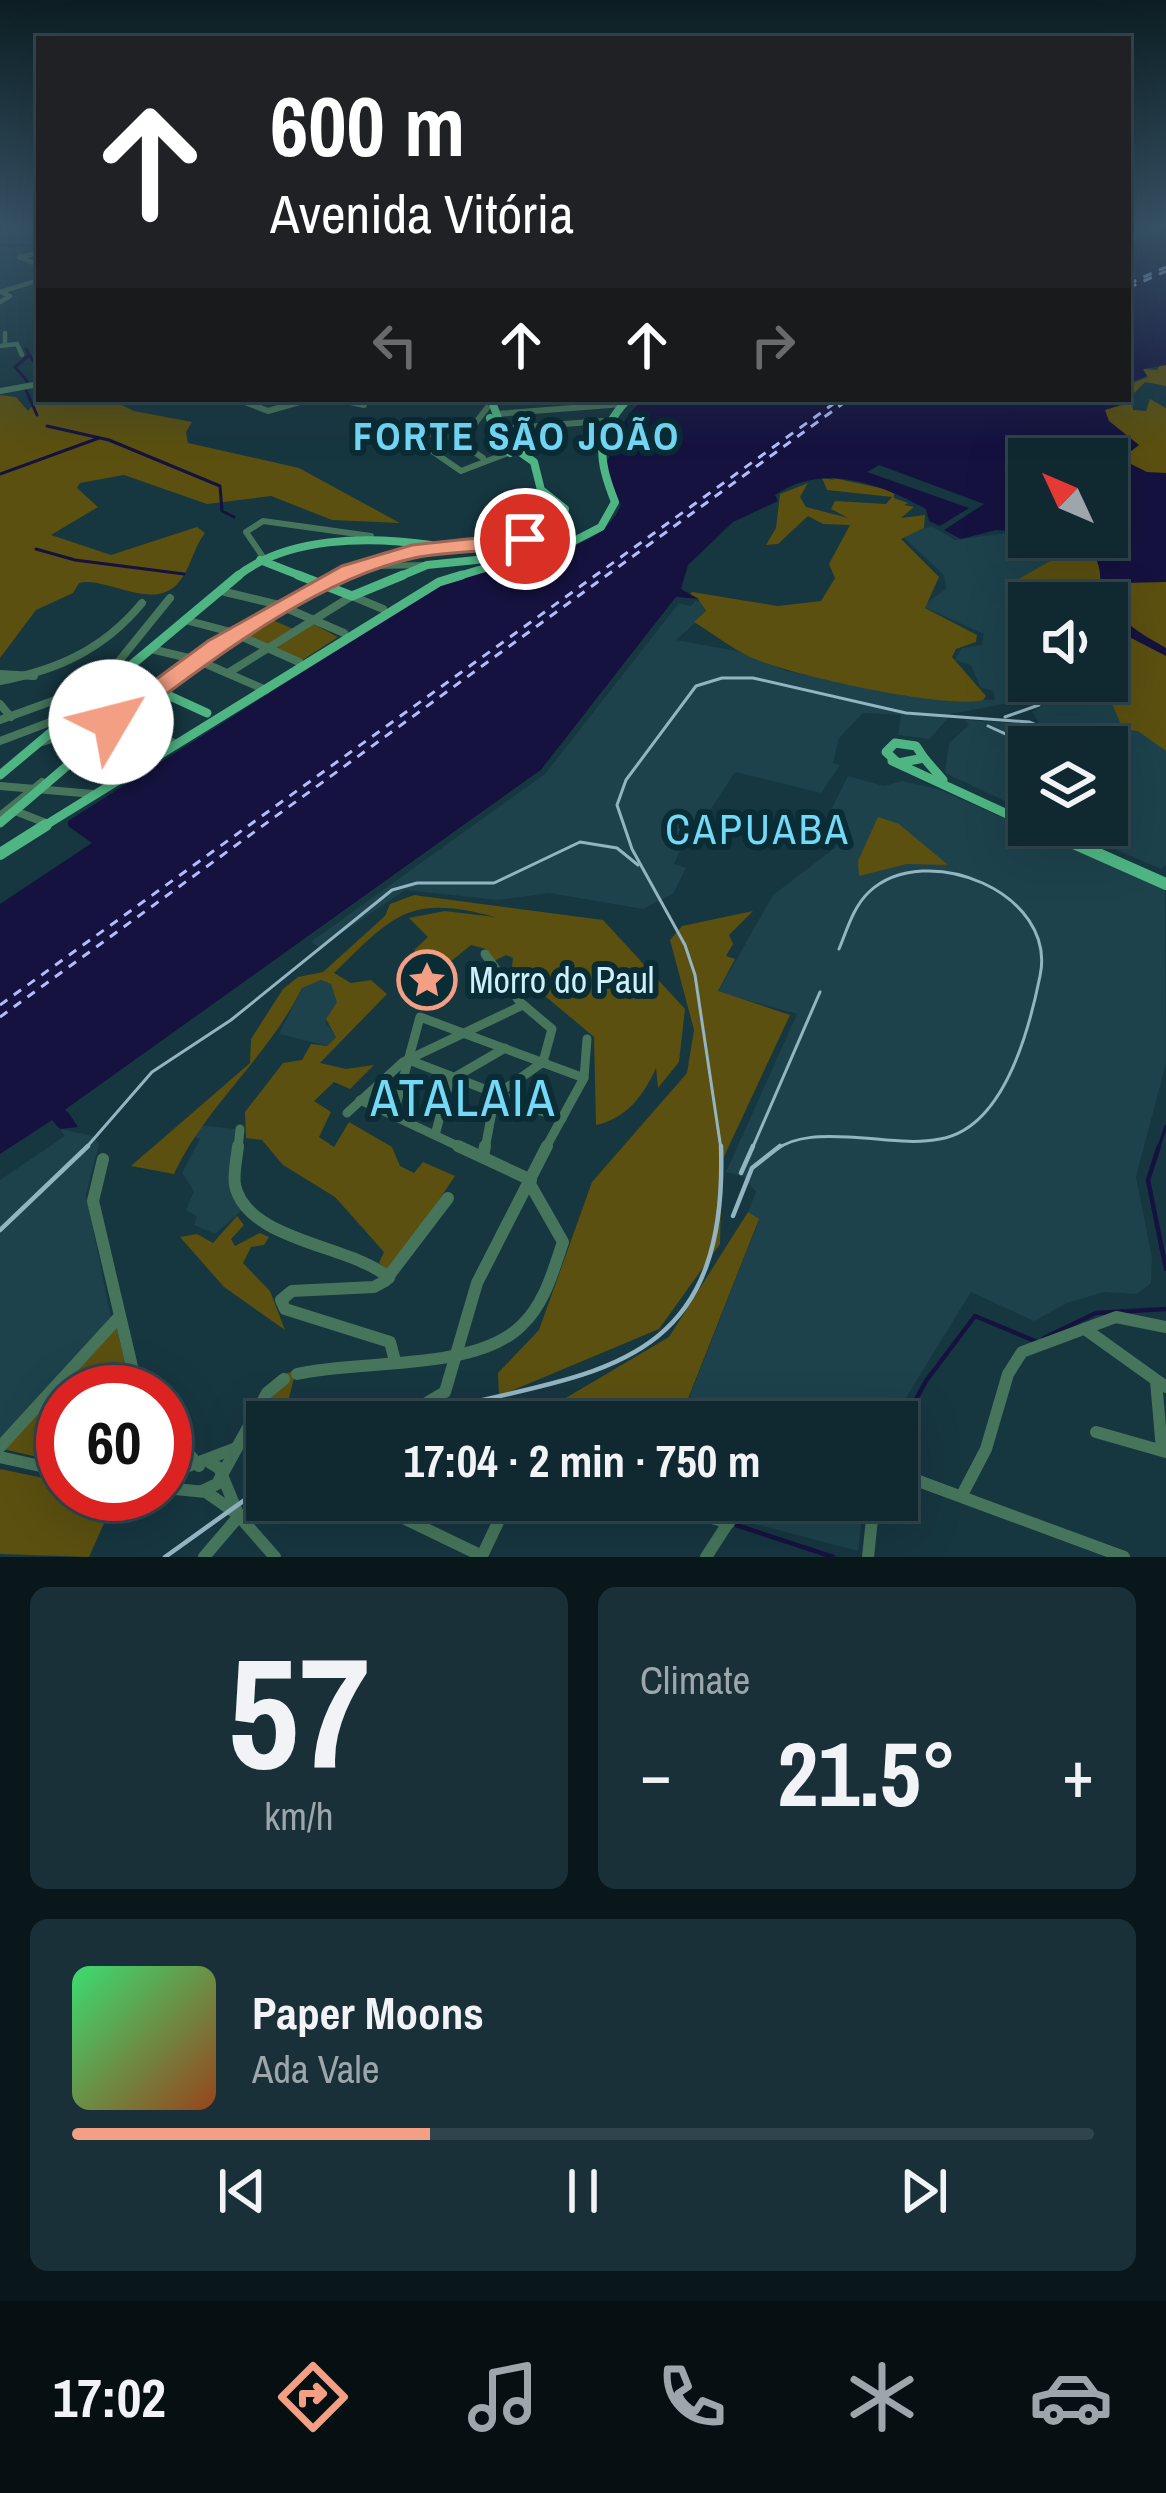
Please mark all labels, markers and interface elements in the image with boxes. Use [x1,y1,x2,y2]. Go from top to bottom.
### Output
text: 600 m [270,69,465,182]
icon: ahead [72,84,228,240]
text: Avenida Vitória [270,177,574,250]
icon: left [362,312,428,378]
icon: ahead [488,312,554,378]
icon: ahead [614,312,680,378]
icon: right [740,312,806,378]
district label: FORTE SÃO JOÃO [353,410,681,462]
north arrow [1008,438,1128,558]
map controls [1008,438,1128,846]
pin [474,488,576,590]
icon: arrive [492,506,558,572]
button: sound [1008,582,1128,702]
position arrow [48,659,174,785]
button: layers [1008,726,1128,846]
district label: CAPUABA [665,801,851,857]
place icon: Morro do Paul [396,949,458,1011]
place label: Morro do Paul [469,956,654,1004]
district label: ATALAIA [370,1063,557,1132]
speed limit sign: 60 [36,1365,192,1521]
text: 17:04 · 2 min · 750 m [404,1430,760,1491]
text: 57 [228,1607,370,1817]
text: Climate [640,1654,750,1706]
text: 21.5° [777,1713,957,1834]
text: − [640,1729,672,1818]
text: + [1062,1729,1094,1818]
text: km/h [264,1790,334,1842]
text: Paper Moons [252,1982,484,2043]
text: Ada Vale [252,2043,379,2095]
icon: previous [209,2158,275,2224]
icon: pause [550,2158,616,2224]
icon: next [891,2158,957,2224]
icon: directions [271,2355,355,2439]
icon: music [461,2355,545,2439]
icon: phone [650,2355,734,2439]
icon: climate [840,2355,924,2439]
icon: car [1029,2355,1113,2439]
text: 17:02 [53,2361,166,2434]

